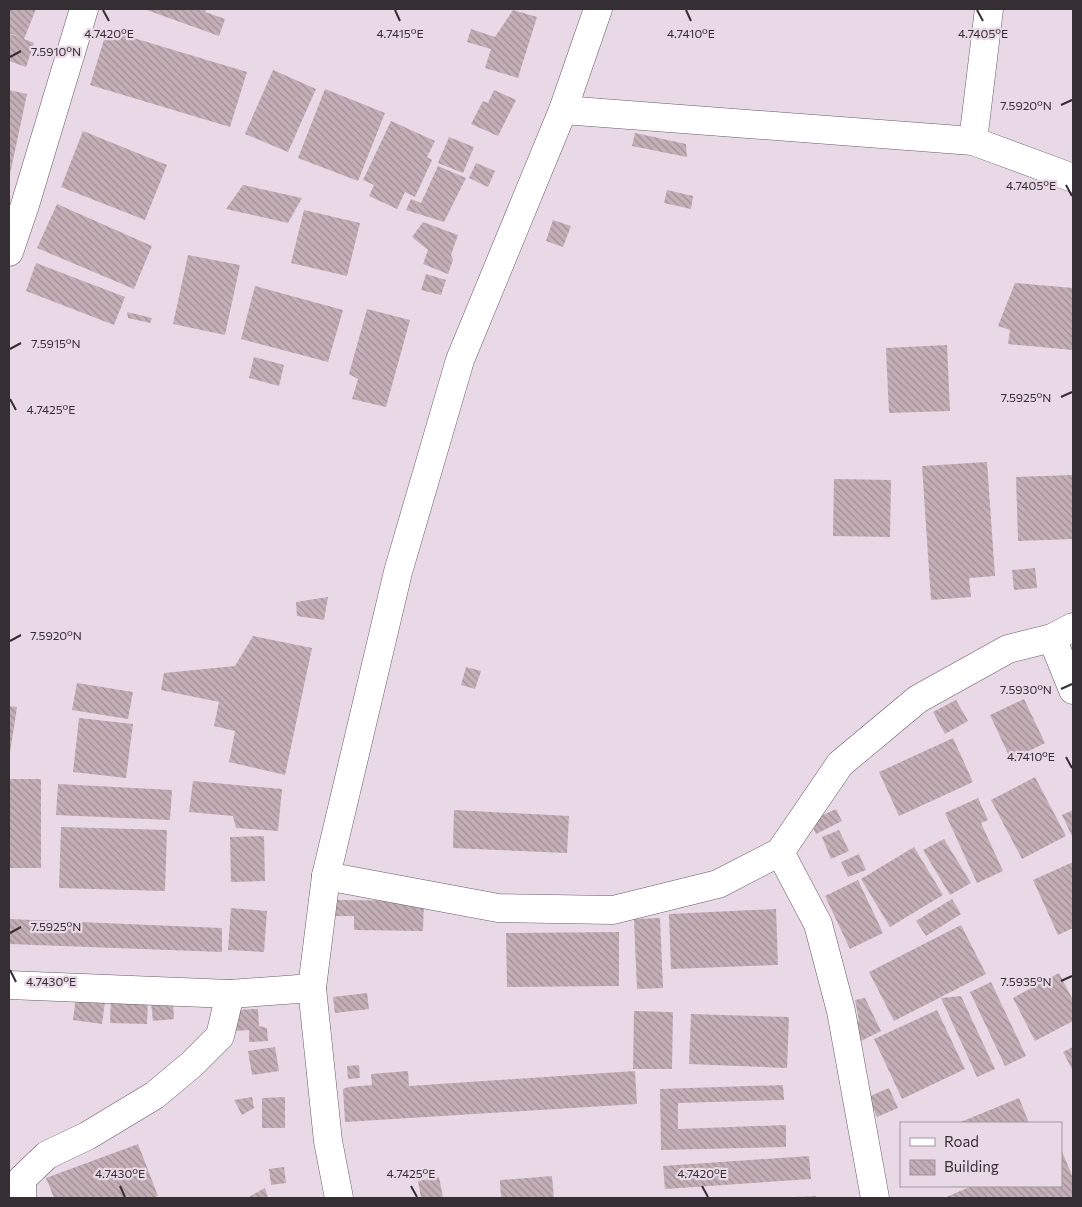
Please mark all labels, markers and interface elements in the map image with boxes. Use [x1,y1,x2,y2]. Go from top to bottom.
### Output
text: 4.7420°E [84,26,134,40]
text: 4.7415°E [376,26,424,40]
text: 4.7410°E [667,26,715,40]
text: 4.7405°E [958,26,1008,40]
text: 7.5910°N [31,44,81,58]
text: 7.5920°N [1000,98,1052,112]
text: 4.7405°E [1006,178,1056,192]
text: 7.5915°N [31,336,81,350]
text: 7.5925°N [1001,390,1051,404]
text: 4.7425°E [27,402,75,416]
text: 7.5920°N [30,628,82,642]
text: 7.5930°N [1000,682,1052,696]
text: 4.7410°E [1007,749,1055,763]
text: 7.5925°N [31,919,81,933]
text: 4.7430°E [26,974,76,988]
text: 7.5935°N [1001,974,1051,988]
legend [900,1122,1062,1187]
text: Road [944,1132,979,1150]
text: Building [944,1157,999,1175]
text: 4.7430°E [95,1166,145,1180]
text: 4.7425°E [387,1166,435,1180]
text: 4.7420°E [677,1166,727,1180]

